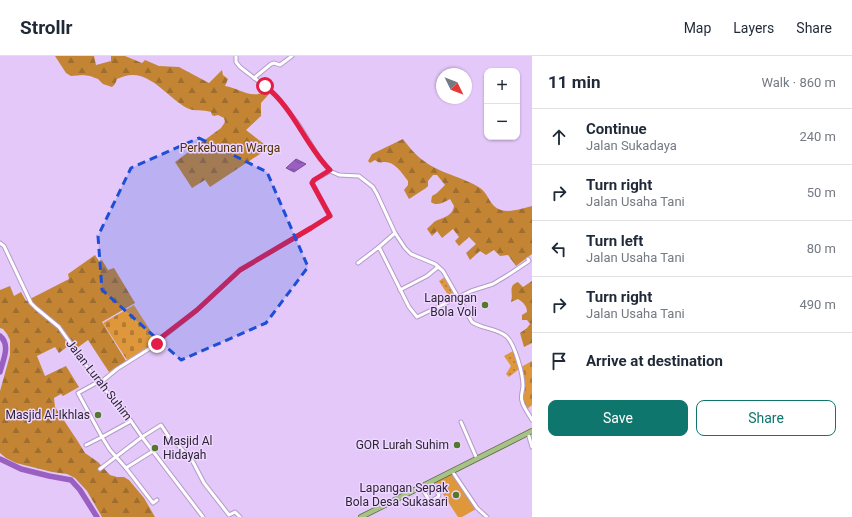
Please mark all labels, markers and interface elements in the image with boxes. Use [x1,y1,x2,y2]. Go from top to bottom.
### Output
text: Strollr [20,16,73,39]
text: Map [684,20,711,36]
text: Layers [733,20,774,36]
text: Share [796,20,832,36]
north arrow [436,68,472,104]
map controls [484,68,520,140]
button: + [484,68,520,104]
text: 11 min [548,72,601,92]
text: Walk · 860 m [761,75,836,90]
route start [256,77,274,95]
button: − [484,104,520,140]
text: Continue [586,120,647,138]
icon: ahead [548,126,570,148]
text: 240 m [799,129,836,144]
text: Jalan Sukadaya [586,138,677,153]
park label: Perkebunan Warga [180,141,280,155]
text: Turn right [586,176,652,194]
icon: right [548,182,570,204]
text: 50 m [807,185,836,200]
text: Jalan Usaha Tani [586,194,685,209]
text: Turn left [586,232,643,250]
icon: left [548,238,570,260]
text: 80 m [807,241,836,256]
text: Jalan Usaha Tani [586,250,685,265]
text: Turn right [586,288,652,306]
place label: Lapangan Bola Voli [424,291,477,319]
icon: right [548,294,570,316]
text: 490 m [799,297,836,312]
marker: Lapangan Bola Voli [480,300,490,310]
text: Jalan Usaha Tani [586,306,685,321]
route end [148,335,166,353]
street label: Jalan Lurah Suhim [63,337,135,423]
icon: arrive [548,350,570,372]
text: Arrive at destination [586,352,723,370]
button: Save [548,400,688,436]
button: Share [696,400,836,436]
place label: Masjid Al-Ikhlas [6,408,90,422]
marker: Masjid Al-Ikhlas [93,410,103,420]
place label: Masjid Al Hidayah [163,434,212,462]
place label: GOR Lurah Suhim [356,438,449,452]
marker: GOR Lurah Suhim [452,440,462,450]
marker: Masjid Al Hidayah [150,443,160,453]
place label: Lapangan Sepak Bola Desa Sukasari [345,481,449,509]
marker: Lapangan Sepak Bola Desa Sukasari [451,490,461,500]

